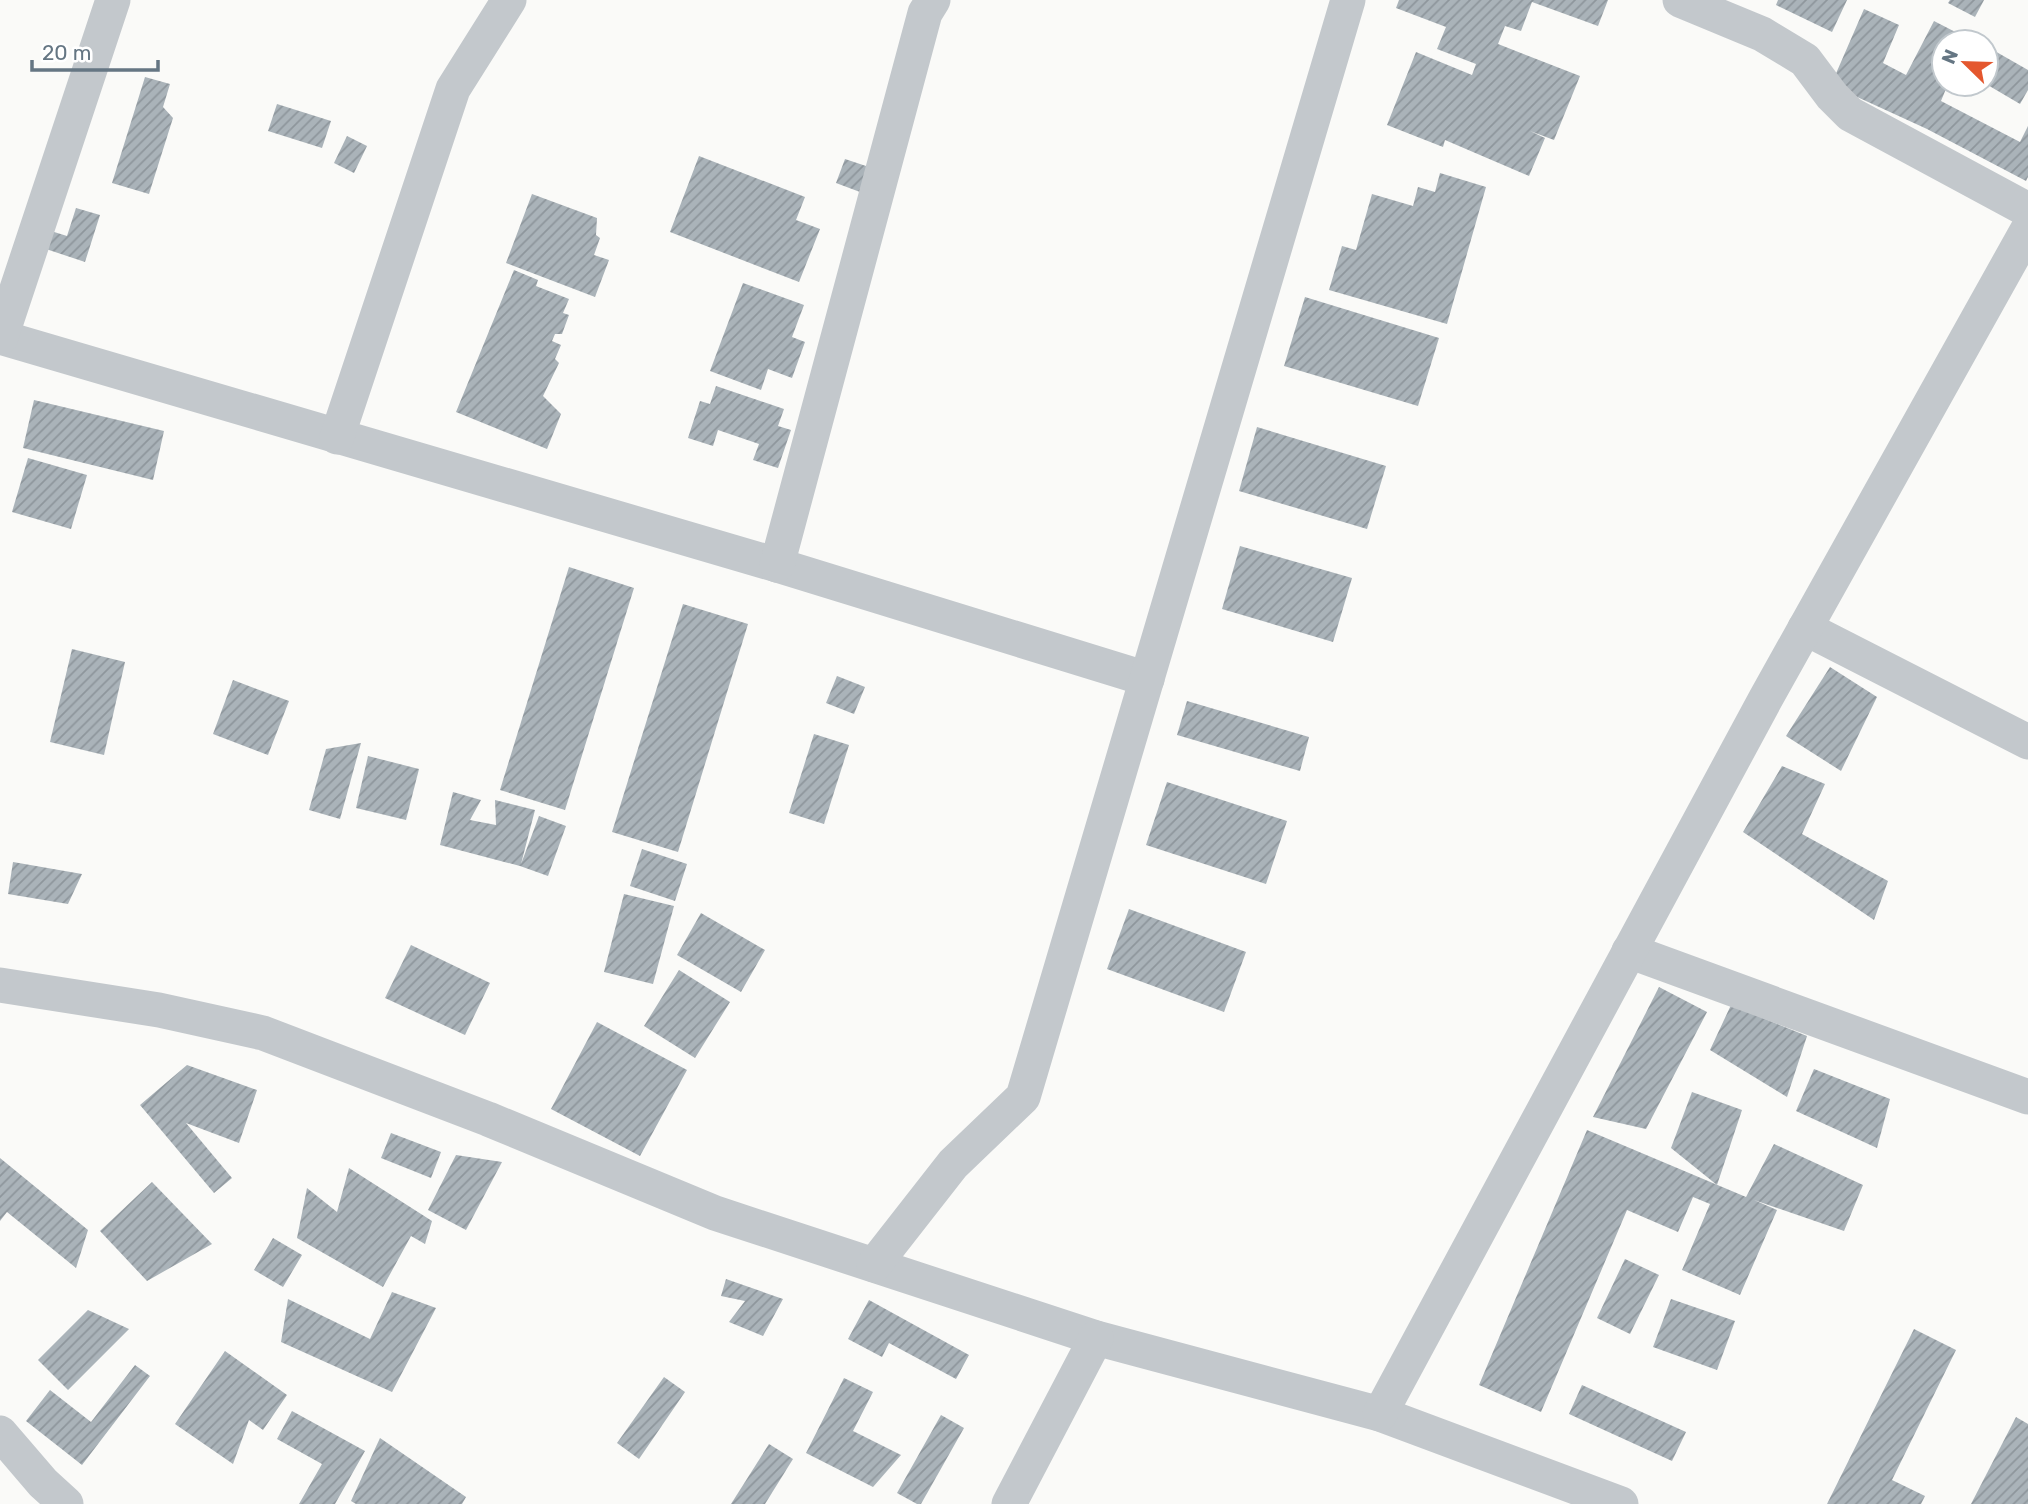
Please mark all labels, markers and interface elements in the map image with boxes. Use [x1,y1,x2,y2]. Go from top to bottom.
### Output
scale bar [32,28,158,72]
north arrow [1930,28,2000,98]
text: 20 m [42,40,91,65]
text: N [1937,46,1963,67]

